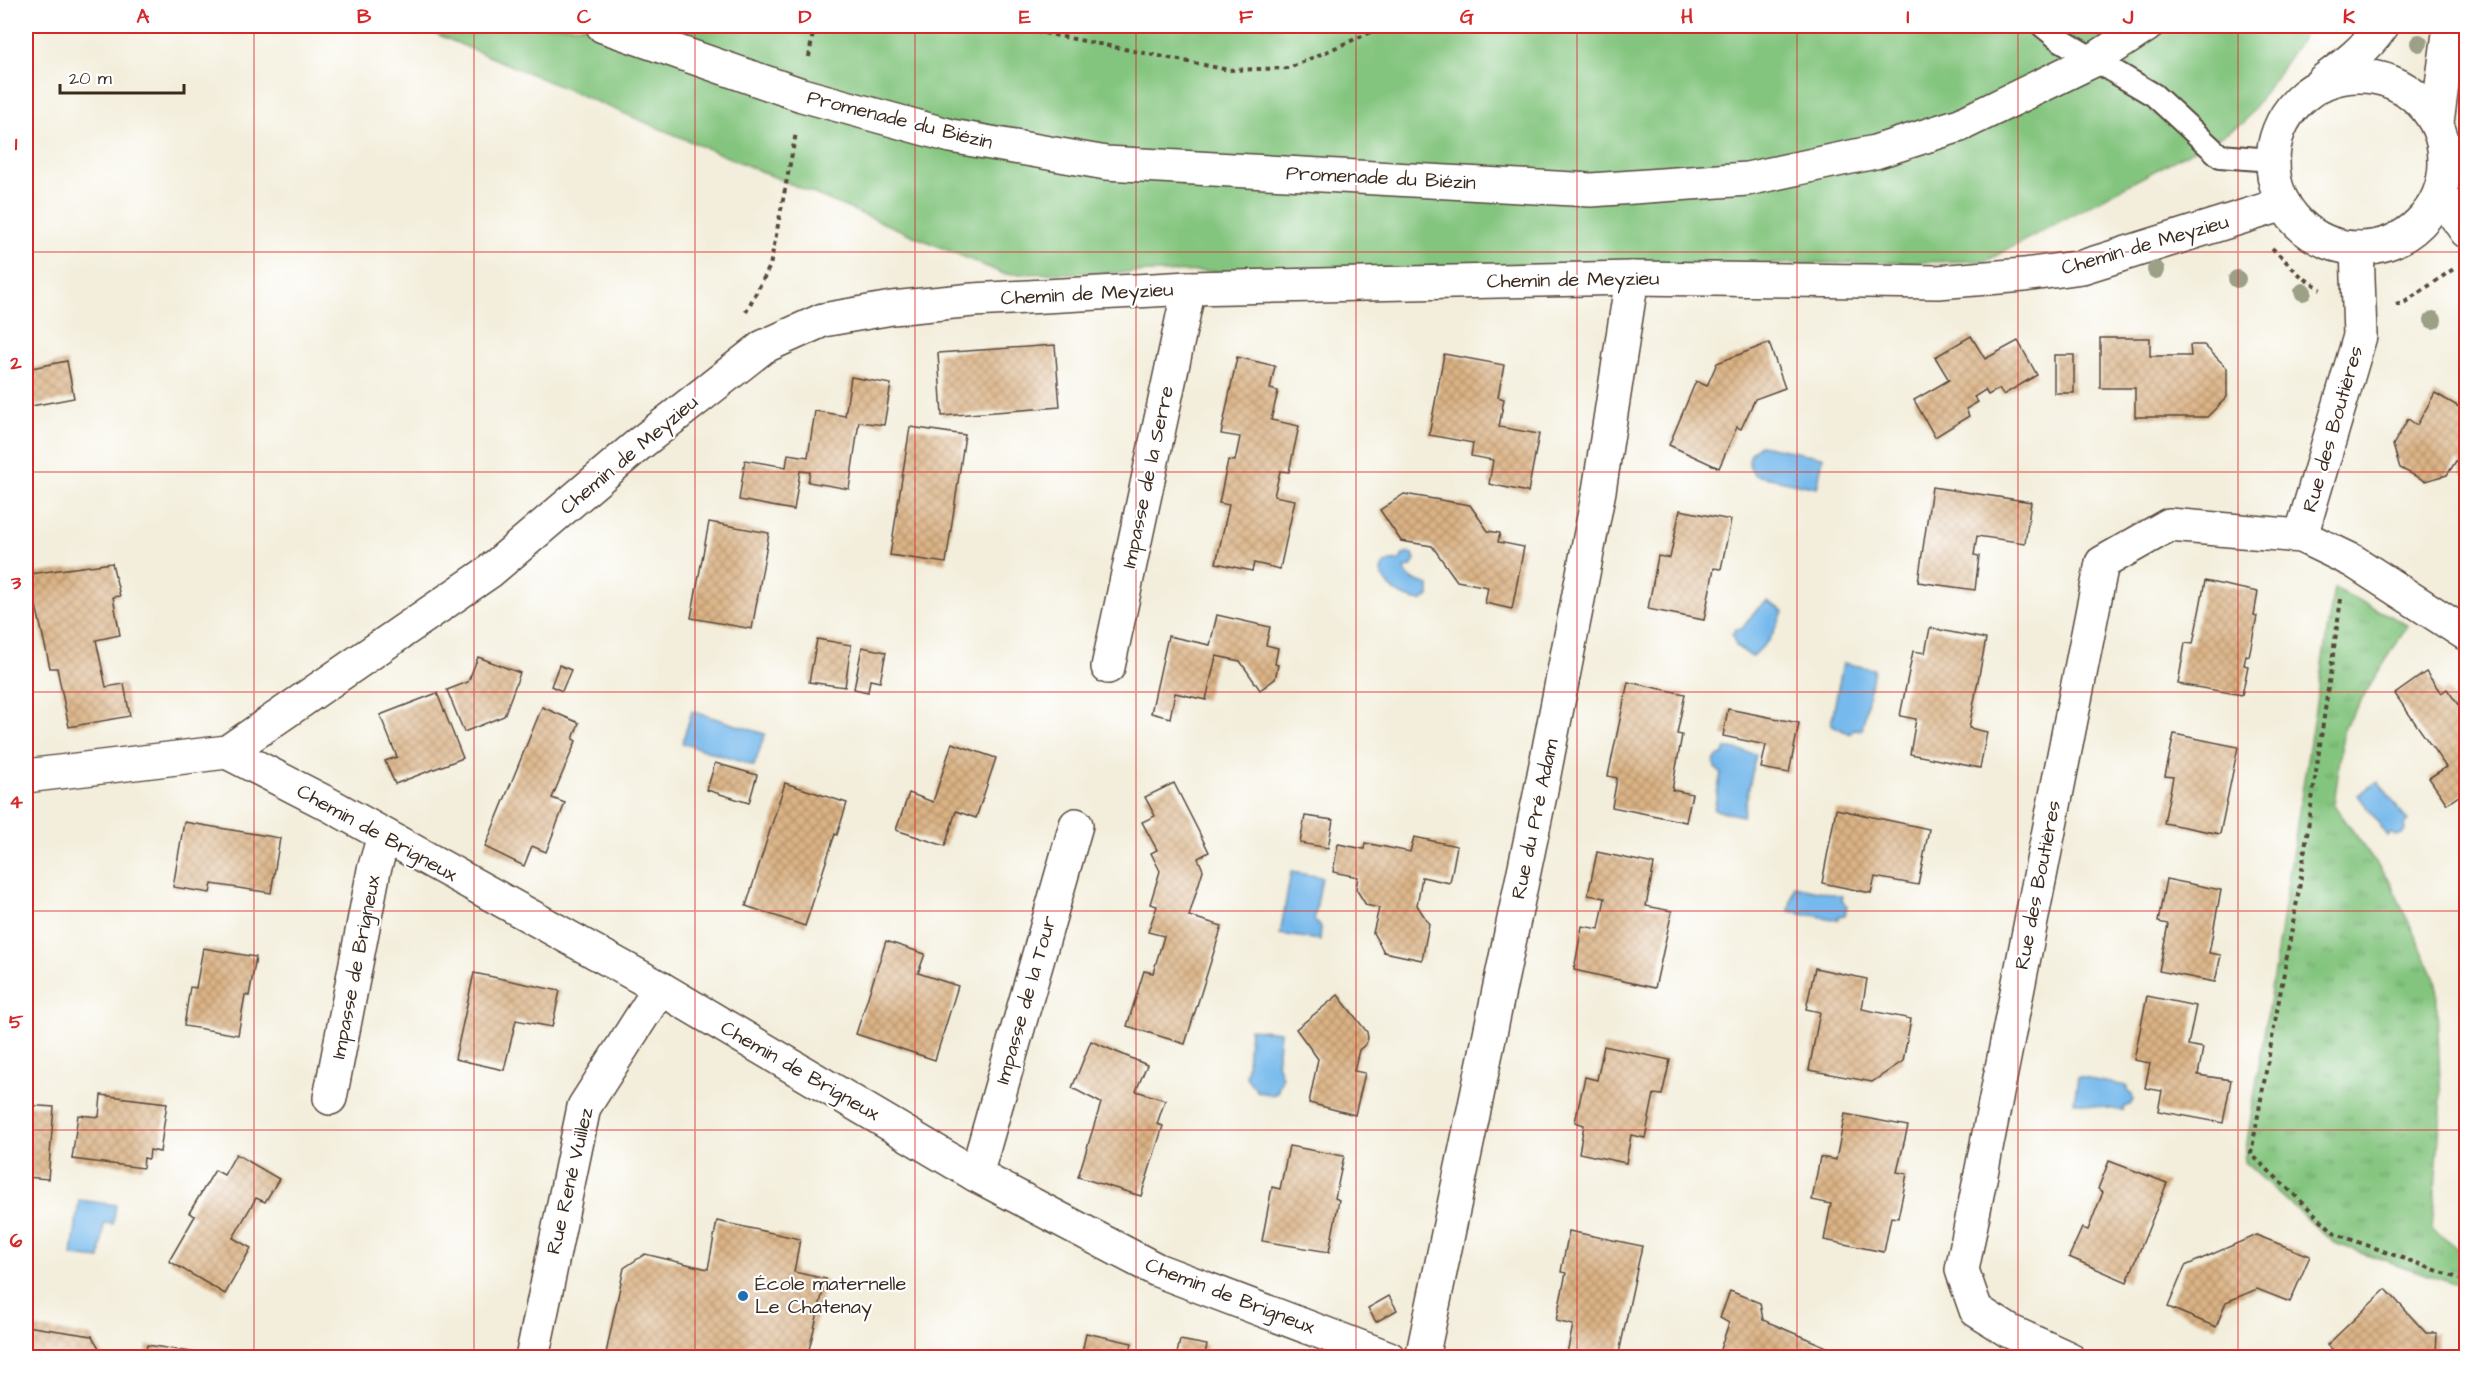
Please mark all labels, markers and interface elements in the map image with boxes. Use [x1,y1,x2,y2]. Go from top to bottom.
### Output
text: A [137,3,150,31]
text: B [357,3,372,31]
text: C [577,3,592,31]
text: D [799,3,812,31]
text: E [1019,3,1031,31]
text: F [1239,3,1254,31]
text: G [1460,3,1474,31]
text: H [1681,3,1693,31]
text: I [1906,3,1910,31]
text: J [2122,3,2134,31]
text: K [2343,3,2356,31]
scale bar [60,57,184,95]
text: 20 m [69,66,112,91]
street label: Promenade du Biézin [804,83,996,157]
text: 1 [15,130,18,158]
street label: Promenade du Biézin [1285,159,1477,197]
street label: Chemin de Meyzieu [2058,208,2232,283]
street label: Chemin de Meyzieu [1486,264,1660,297]
street label: Chemin de Meyzieu [1000,275,1174,314]
street label: Rue des Boutières [2296,343,2370,515]
text: 2 [9,349,22,377]
street label: Impasse de la Serre [1115,383,1181,571]
street label: Chemin de Meyzieu [554,389,705,522]
text: 3 [10,569,22,597]
street label: Rue du Pré Adam [1504,736,1566,902]
street label: Chemin de Brigneux [291,777,463,890]
text: 4 [9,788,23,816]
street label: Rue des Boutières [2008,798,2068,972]
street label: Impasse de Brigneux [324,872,389,1062]
street label: Impasse de la Tour [989,912,1063,1088]
text: 5 [9,1008,24,1036]
street label: Chemin de Brigneux [715,1014,885,1129]
street label: Rue René Vuillez [539,1105,601,1257]
text: 6 [10,1227,23,1255]
street label: Chemin de Brigneux [1141,1251,1319,1342]
place label: École maternelle Le Chatenay [755,1270,907,1322]
marker: École maternelle Le Chatenay [736,1289,750,1303]

